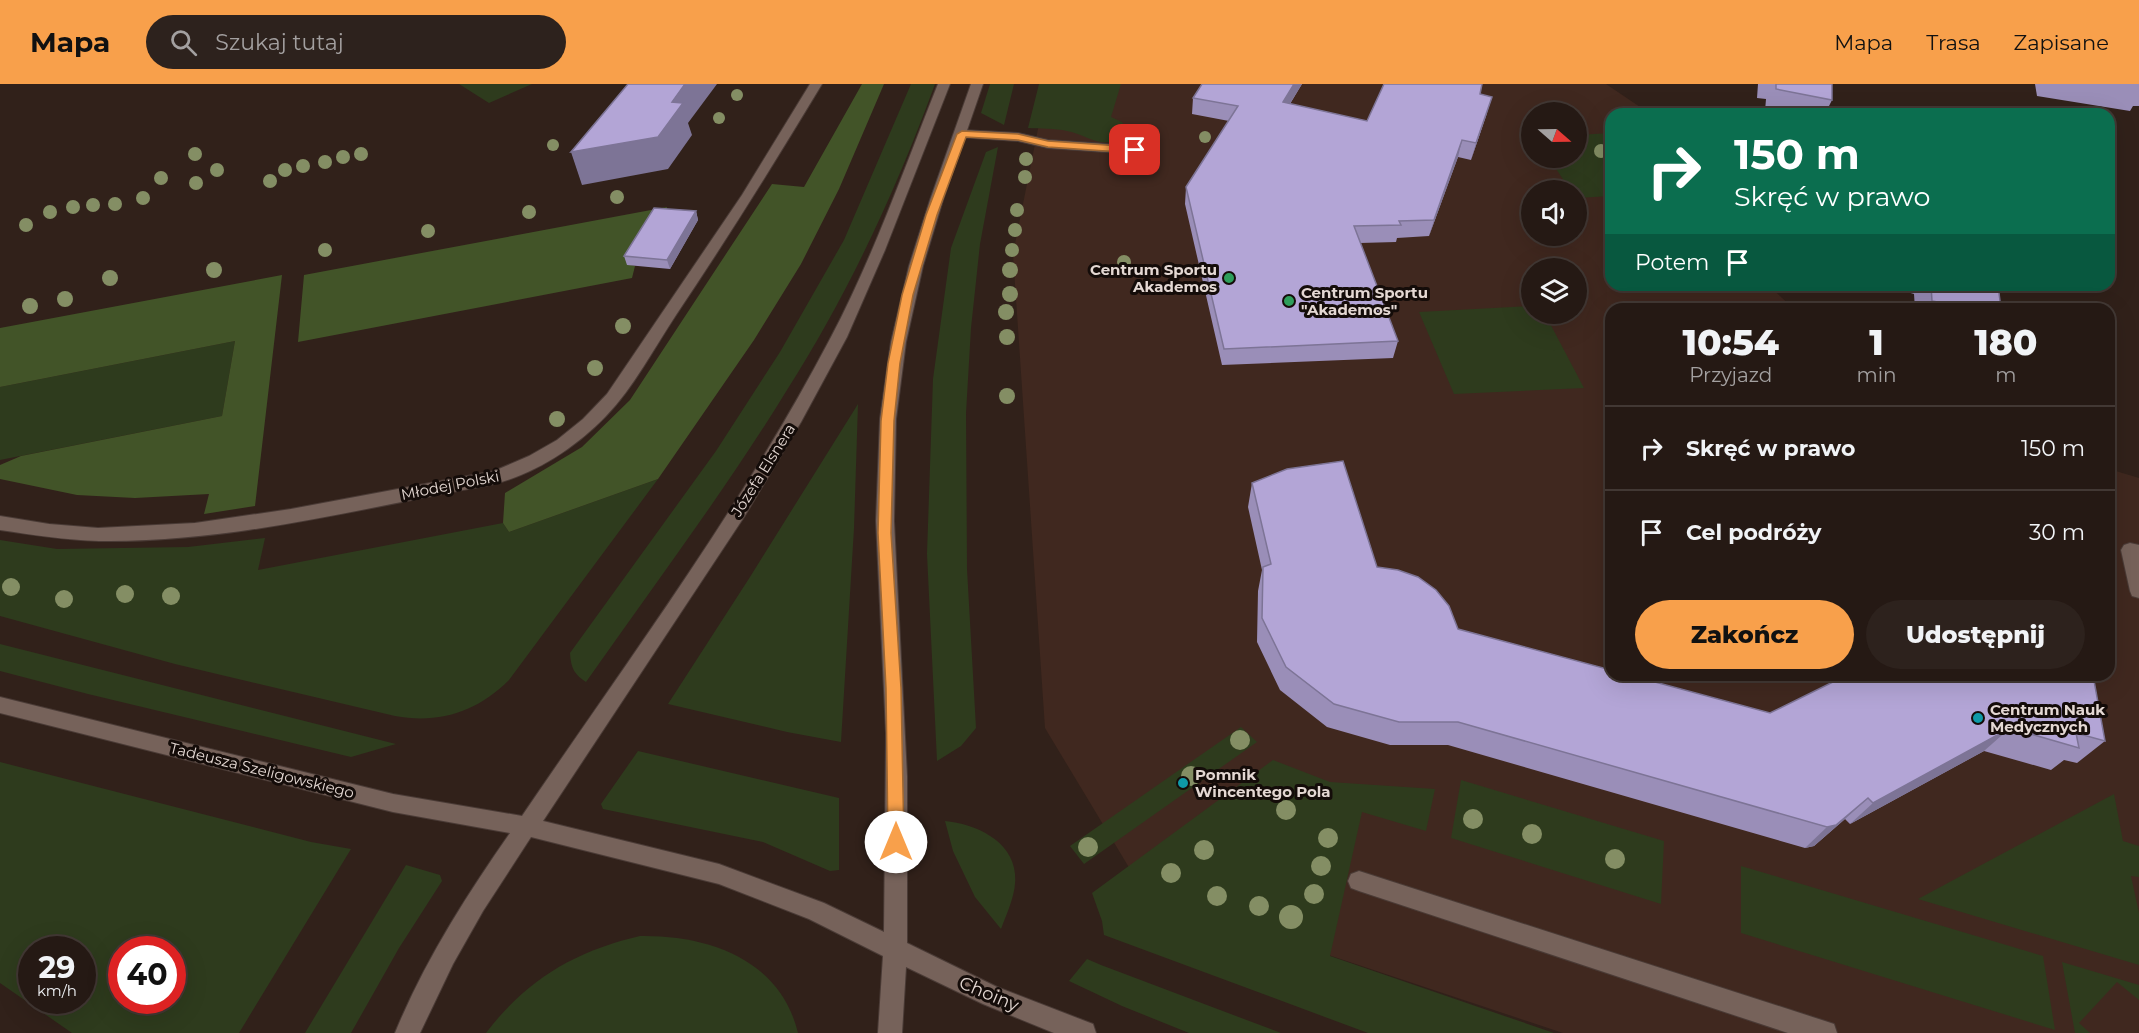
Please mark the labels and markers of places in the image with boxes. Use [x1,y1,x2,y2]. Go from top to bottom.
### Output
pin [1109,124,1160,175]
place label: Centrum Sportu Akademos [1090,260,1217,296]
marker: Centrum Sportu Akademos [1222,271,1236,285]
place label: Centrum Sportu "Akademos" [1301,283,1428,319]
marker: Centrum Sportu "Akademos" [1282,294,1296,308]
place label: Centrum Nauk Medycznych [1990,700,2105,736]
marker: Centrum Nauk Medycznych [1971,711,1985,725]
place label: Pomnik Wincentego Pola [1195,765,1331,801]
marker: Pomnik Wincentego Pola [1176,776,1190,790]

